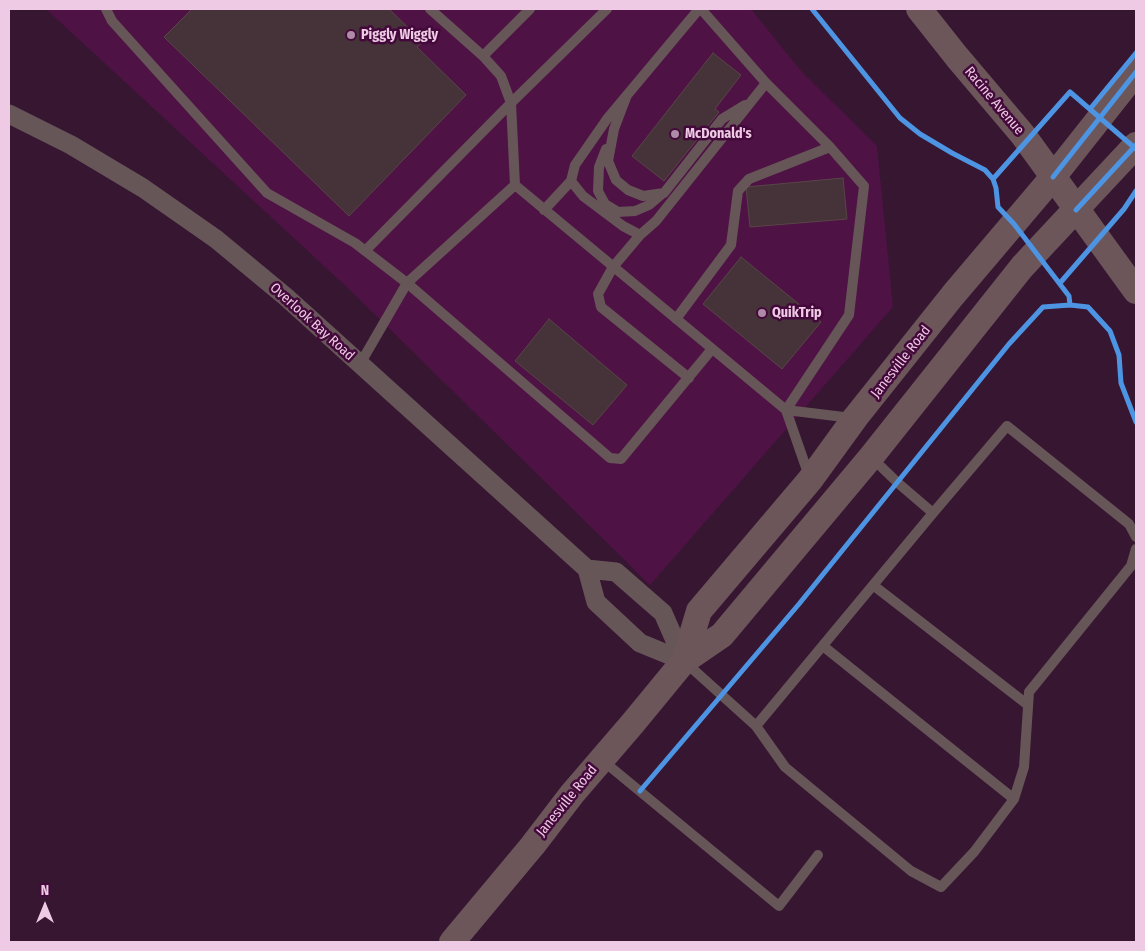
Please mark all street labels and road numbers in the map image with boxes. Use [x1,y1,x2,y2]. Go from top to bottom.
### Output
street label: Racine Avenue [961,64,1027,138]
street label: Overlook Bay Road [266,280,358,364]
street label: Janesville Road [868,323,934,401]
street label: Janesville Road [533,762,601,840]

